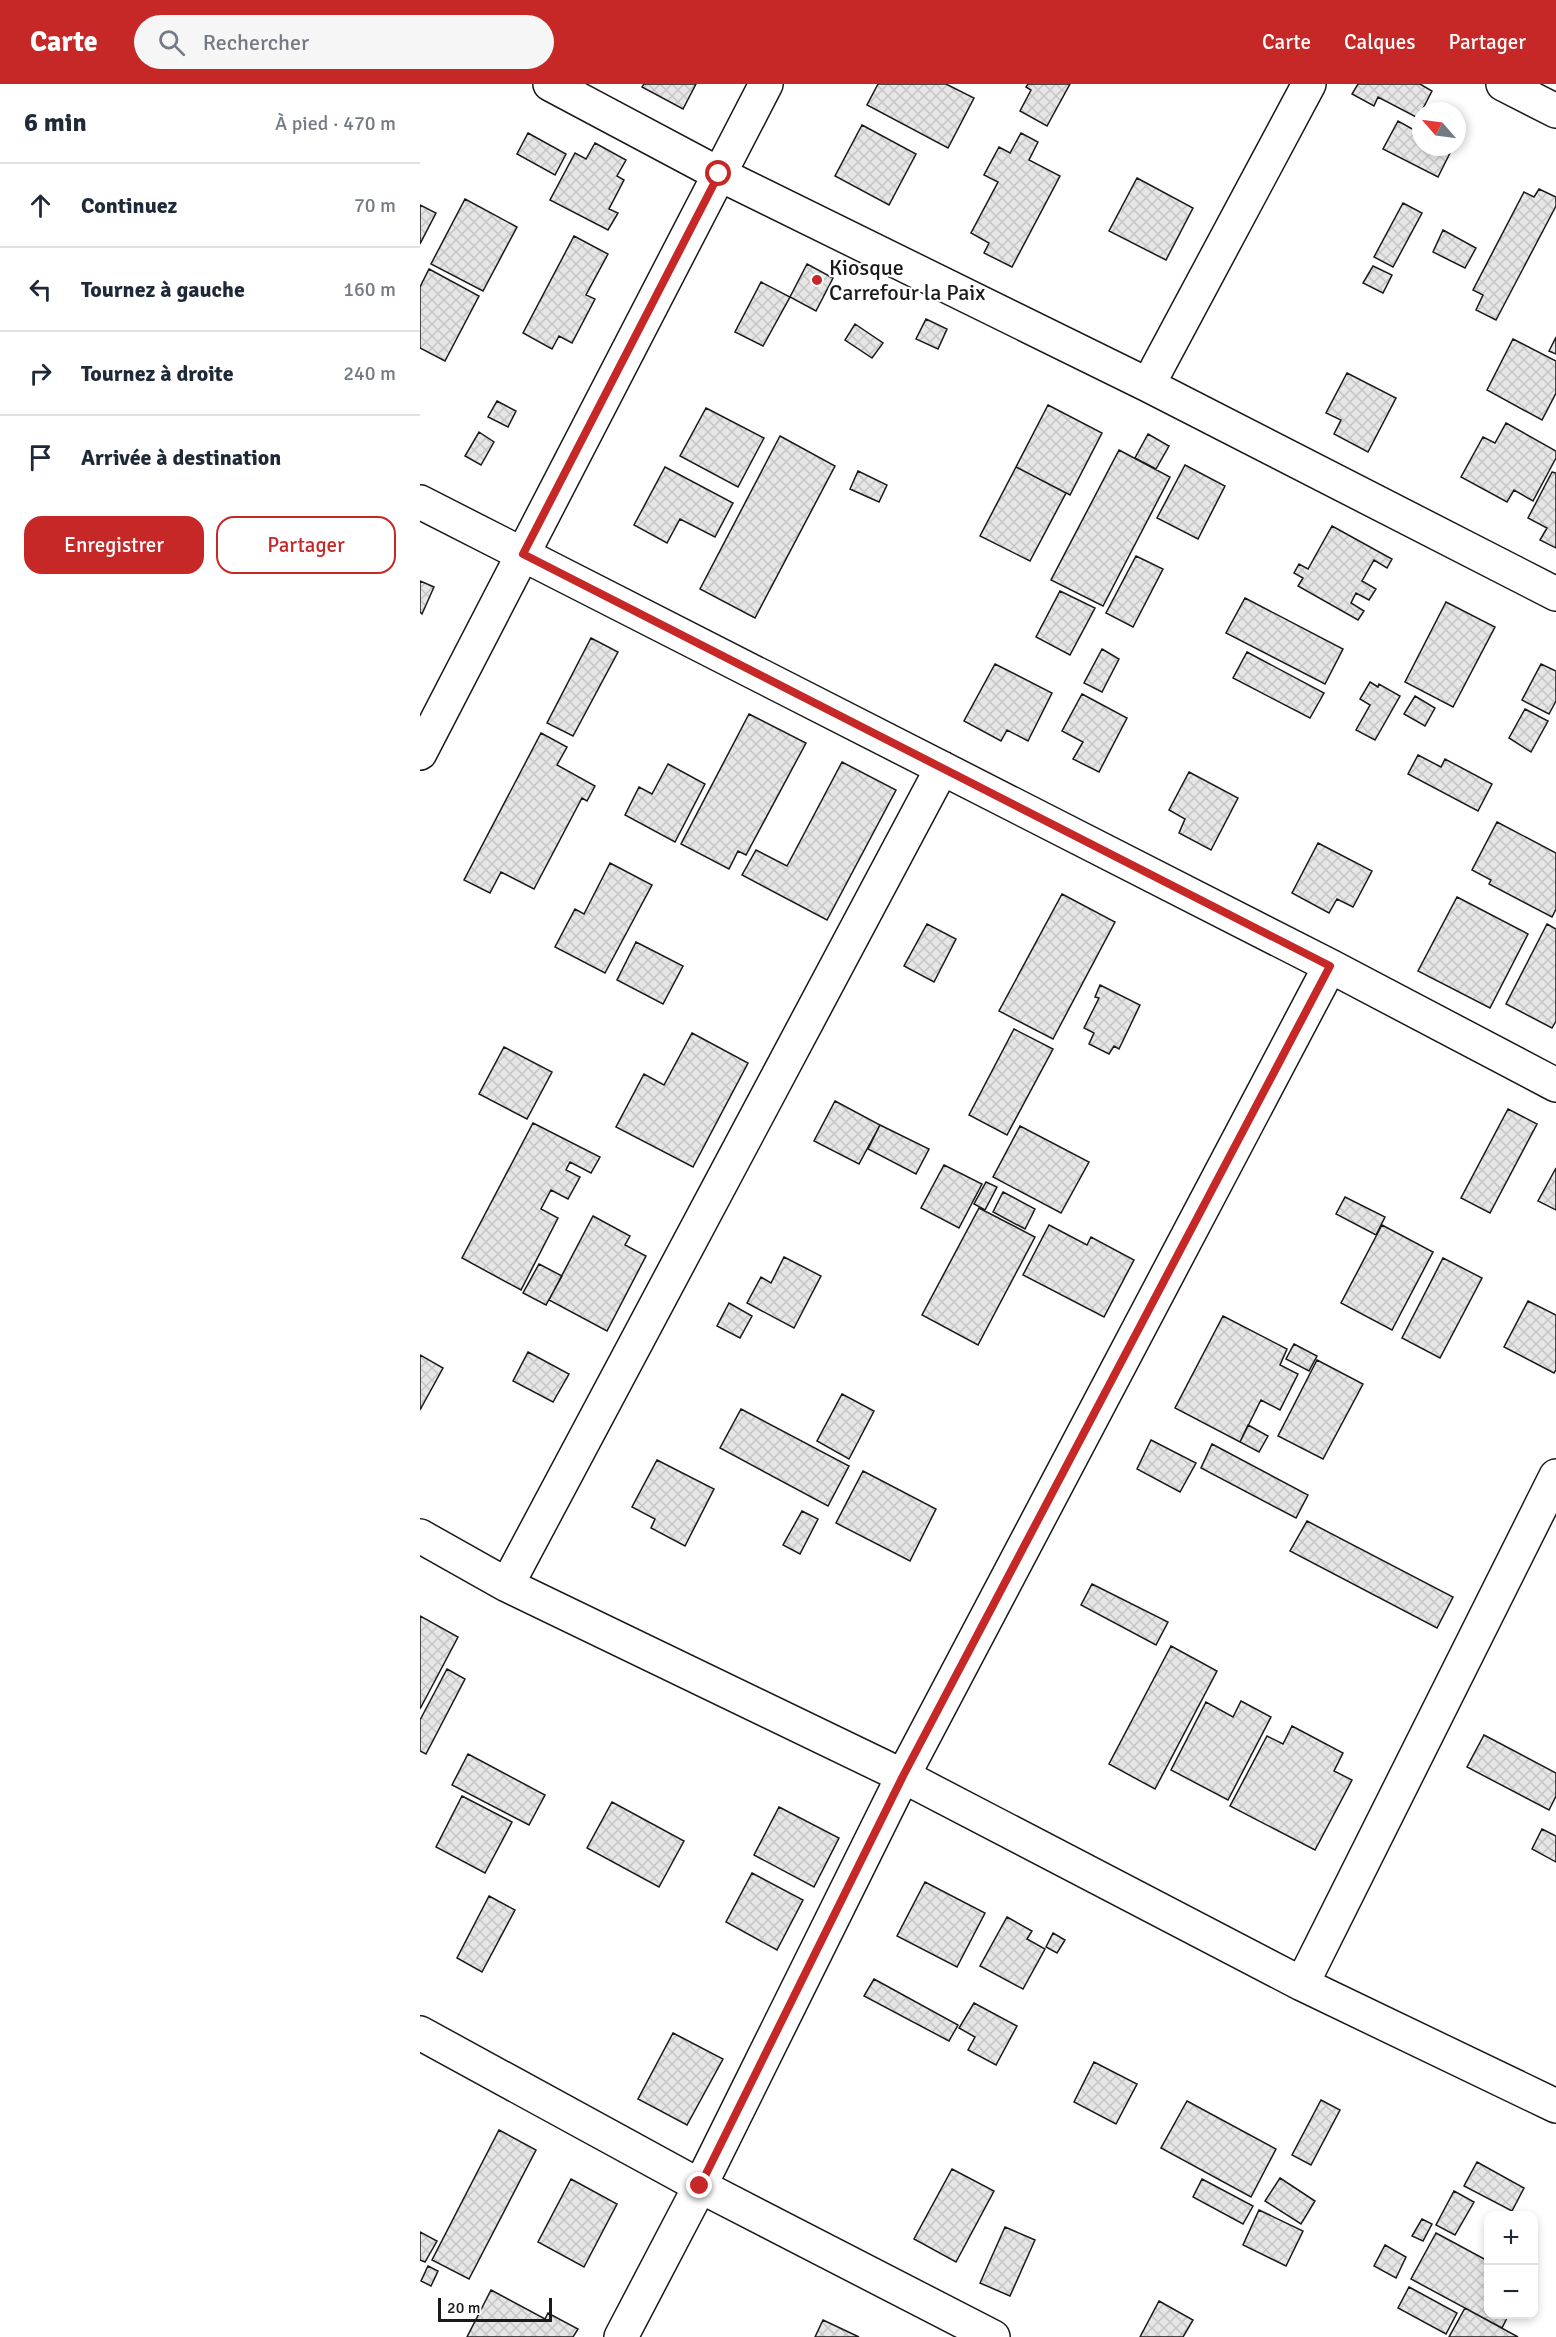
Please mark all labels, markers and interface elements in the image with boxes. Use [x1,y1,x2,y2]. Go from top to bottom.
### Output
search box [134,15,554,69]
text: Carte [30,25,98,59]
icon: search [155,26,188,59]
text: Rechercher [203,29,309,56]
text: Carte [1262,29,1311,55]
text: Calques [1344,29,1415,55]
text: Partager [1448,29,1526,55]
north arrow [1412,102,1466,156]
text: 6 min [24,107,87,139]
text: À pied · 470 m [275,111,396,136]
route start [705,160,731,186]
icon: ahead [24,189,57,222]
text: Continuez [81,192,177,219]
text: 70 m [354,193,396,218]
place label: Kiosque Carrefour la Paix [829,254,985,306]
icon: left [24,273,57,306]
marker: Kiosque Carrefour la Paix [810,273,824,287]
text: Tournez à gauche [81,276,245,303]
text: 160 m [343,277,396,302]
icon: right [24,357,57,390]
text: Tournez à droite [81,360,234,387]
text: 240 m [343,361,396,386]
icon: arrive [24,441,57,474]
text: Arrivée à destination [81,444,281,471]
button: Enregistrer [24,516,204,574]
button: Partager [216,516,396,574]
route end [686,2172,712,2198]
map controls [1484,2211,1538,2319]
button: + [1484,2211,1538,2265]
button: − [1484,2265,1538,2319]
scale bar [438,2295,552,2322]
text: 20 m [447,2298,481,2318]

